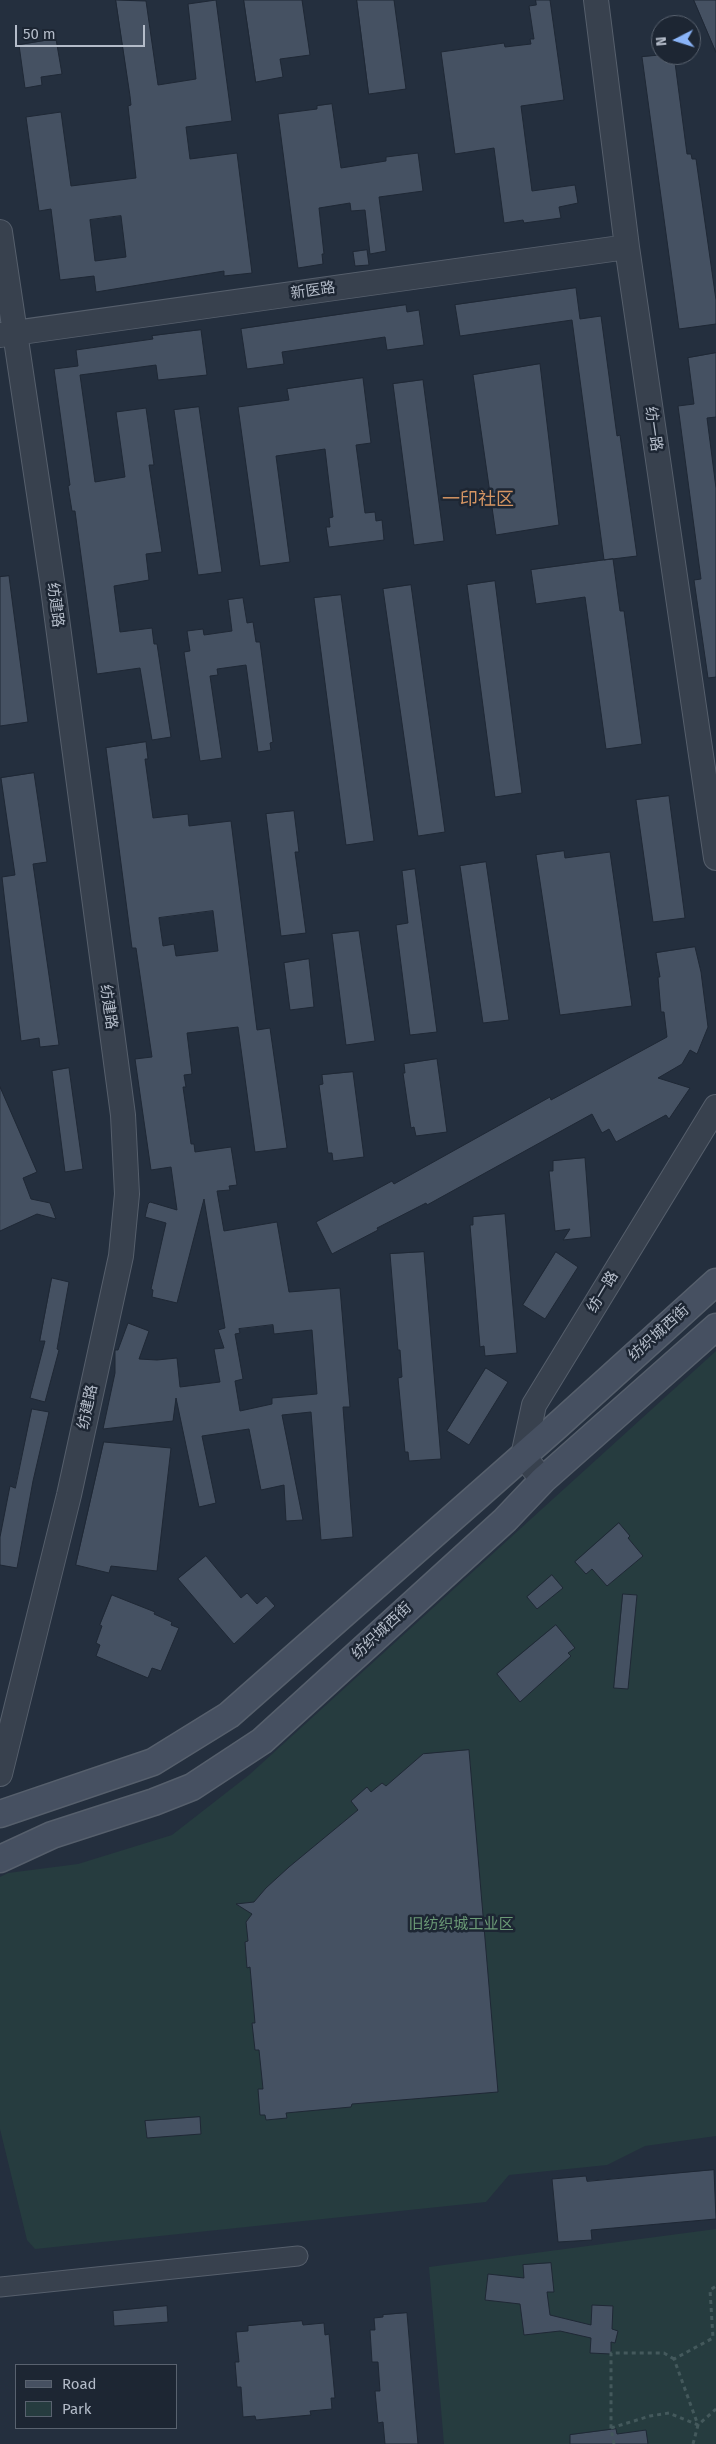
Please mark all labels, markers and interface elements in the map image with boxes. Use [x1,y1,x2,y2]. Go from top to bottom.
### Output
scale bar [18,15,148,47]
north arrow [651,15,701,65]
text: 50 m [23,25,56,43]
text: N [653,36,670,47]
street label: 新医路 [289,279,337,303]
street label: 纺一路 [641,405,665,453]
district label: 一印社区 [442,489,514,511]
street label: 纺建路 [43,582,67,628]
street label: 纺建路 [96,983,120,1031]
street label: 纺一路 [584,1268,622,1316]
street label: 纺织城西街 [625,1301,693,1365]
street label: 纺建路 [75,1383,101,1431]
street label: 纺织城西街 [348,1599,416,1663]
park label: 旧纺织城工业区 [409,1916,513,1934]
legend [15,2364,178,2429]
text: Road [62,2375,97,2393]
text: Park [62,2400,92,2418]

